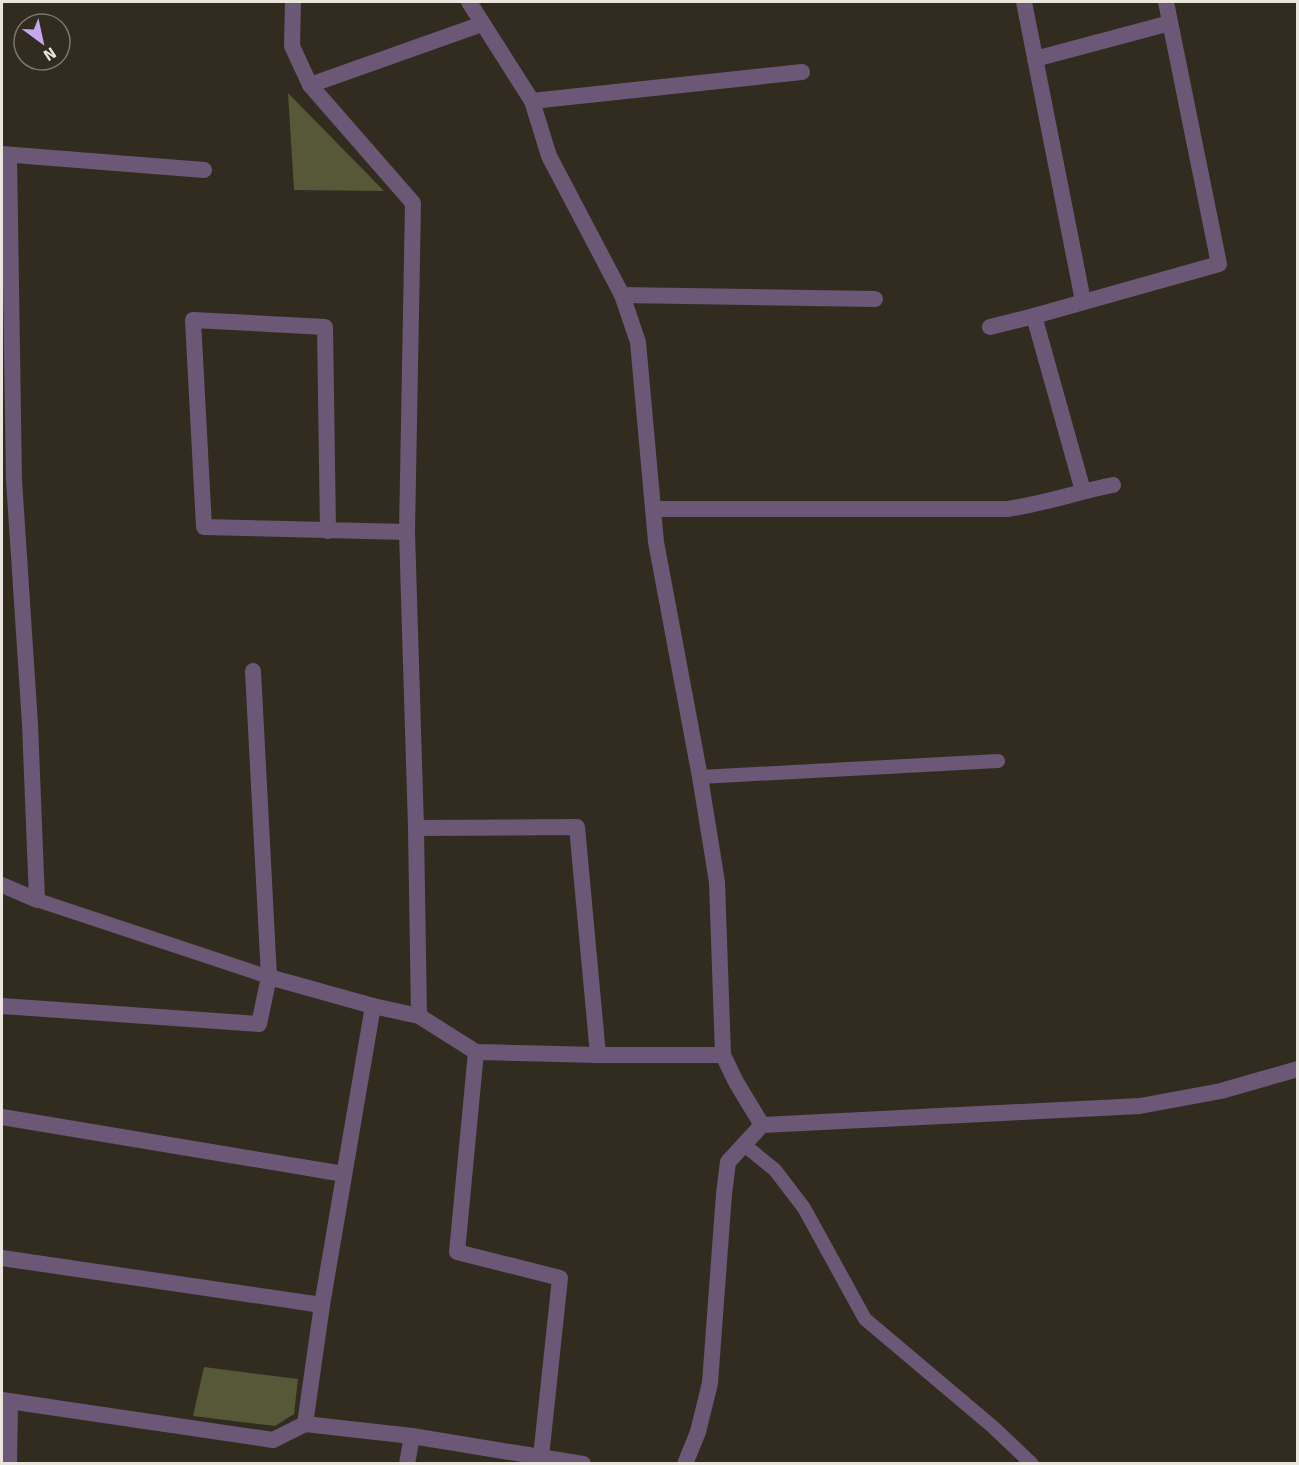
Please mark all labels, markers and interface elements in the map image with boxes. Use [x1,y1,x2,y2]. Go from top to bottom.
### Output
north arrow [12,12,72,72]
text: N [40,42,60,65]

